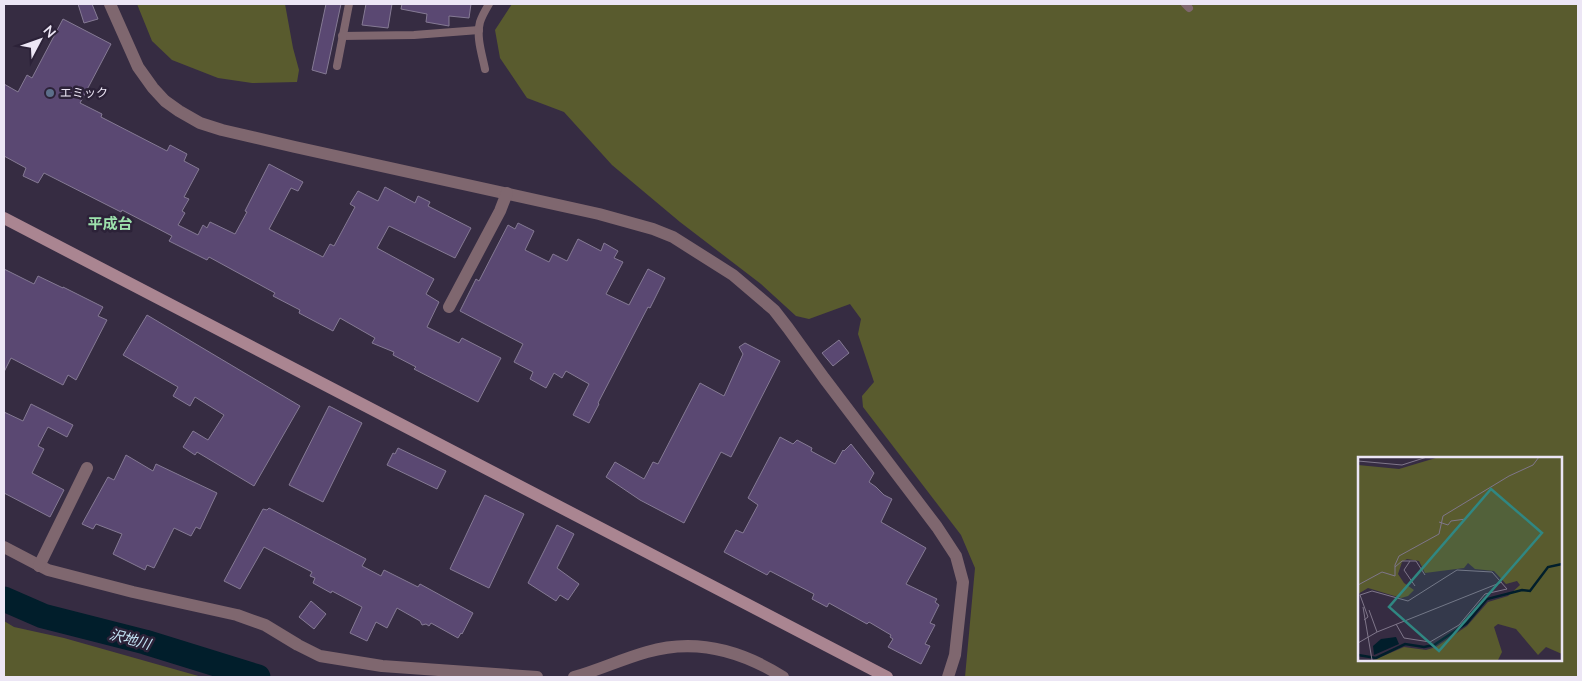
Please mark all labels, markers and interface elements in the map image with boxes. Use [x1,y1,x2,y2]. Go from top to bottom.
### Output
north arrow [15,15,65,65]
text: N [40,22,60,41]
place label: エミック [60,85,108,100]
marker: エミック [44,87,56,99]
district label: 平成台 [87,214,133,233]
inset map [1358,457,1562,661]
water label: 沢地川 [107,625,155,654]

